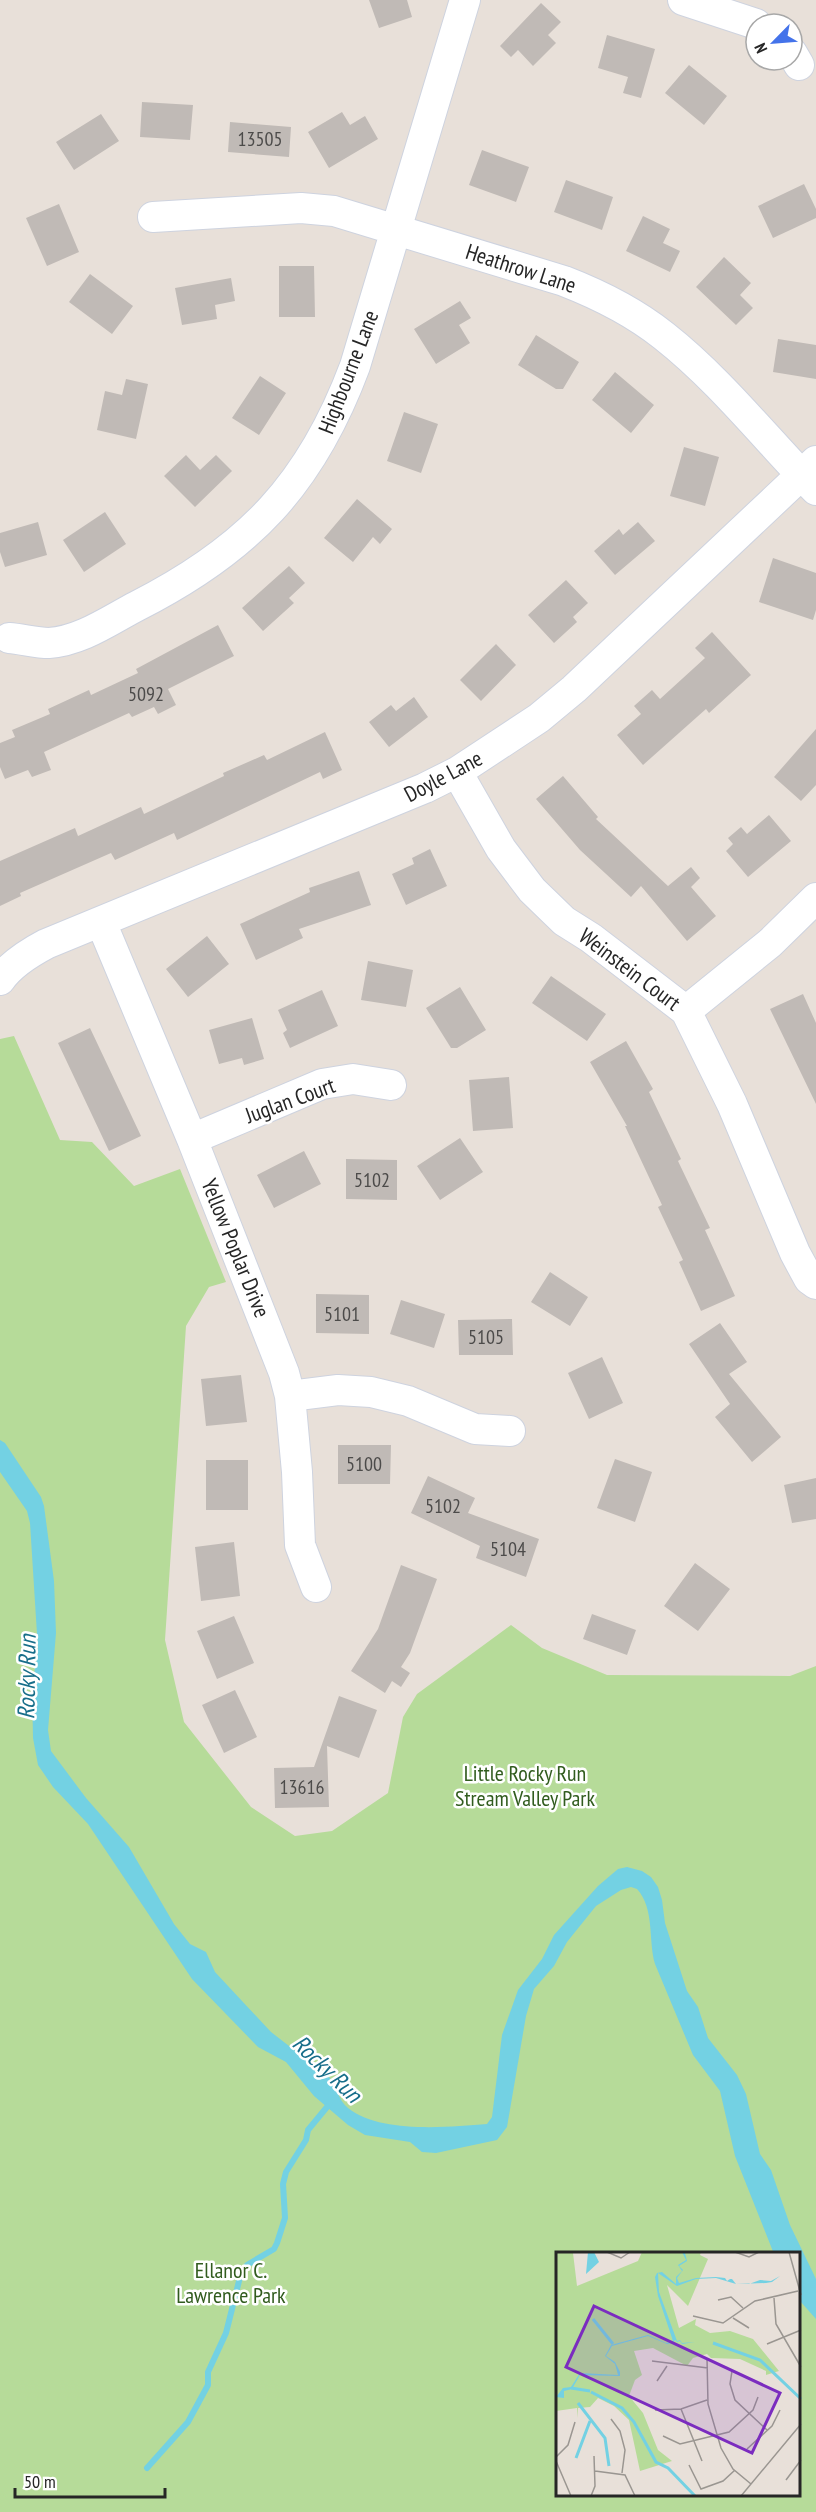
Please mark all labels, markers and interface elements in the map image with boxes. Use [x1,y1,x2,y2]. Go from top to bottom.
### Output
north arrow [744,12,804,72]
text: N [750,40,771,56]
house number: 13505 [238,126,283,152]
street label: Heathrow Lane [462,237,580,299]
street label: Highbourne Lane [312,306,384,438]
house number: 5092 [128,681,164,707]
street label: Doyle Lane [399,744,487,808]
street label: Weinstein Court [574,922,686,1016]
street label: Juglan Court [240,1071,339,1130]
house number: 5102 [354,1167,390,1193]
street label: Yellow Poplar Drive [195,1174,277,1322]
house number: 5101 [324,1301,360,1327]
house number: 5105 [468,1324,504,1350]
house number: 5100 [346,1451,382,1477]
house number: 5102 [425,1493,461,1519]
house number: 5104 [490,1536,526,1562]
water label: Rocky Run [10,1633,43,1720]
park label: Little Rocky Run Stream Valley Park [455,1759,595,1812]
house number: 13616 [280,1774,325,1800]
water label: Rocky Run [286,2028,370,2110]
inset map [556,2252,801,2497]
park label: Ellanor C. Lawrence Park [176,2256,286,2309]
scale bar [15,2461,165,2499]
text: 50 m [24,2470,56,2493]

